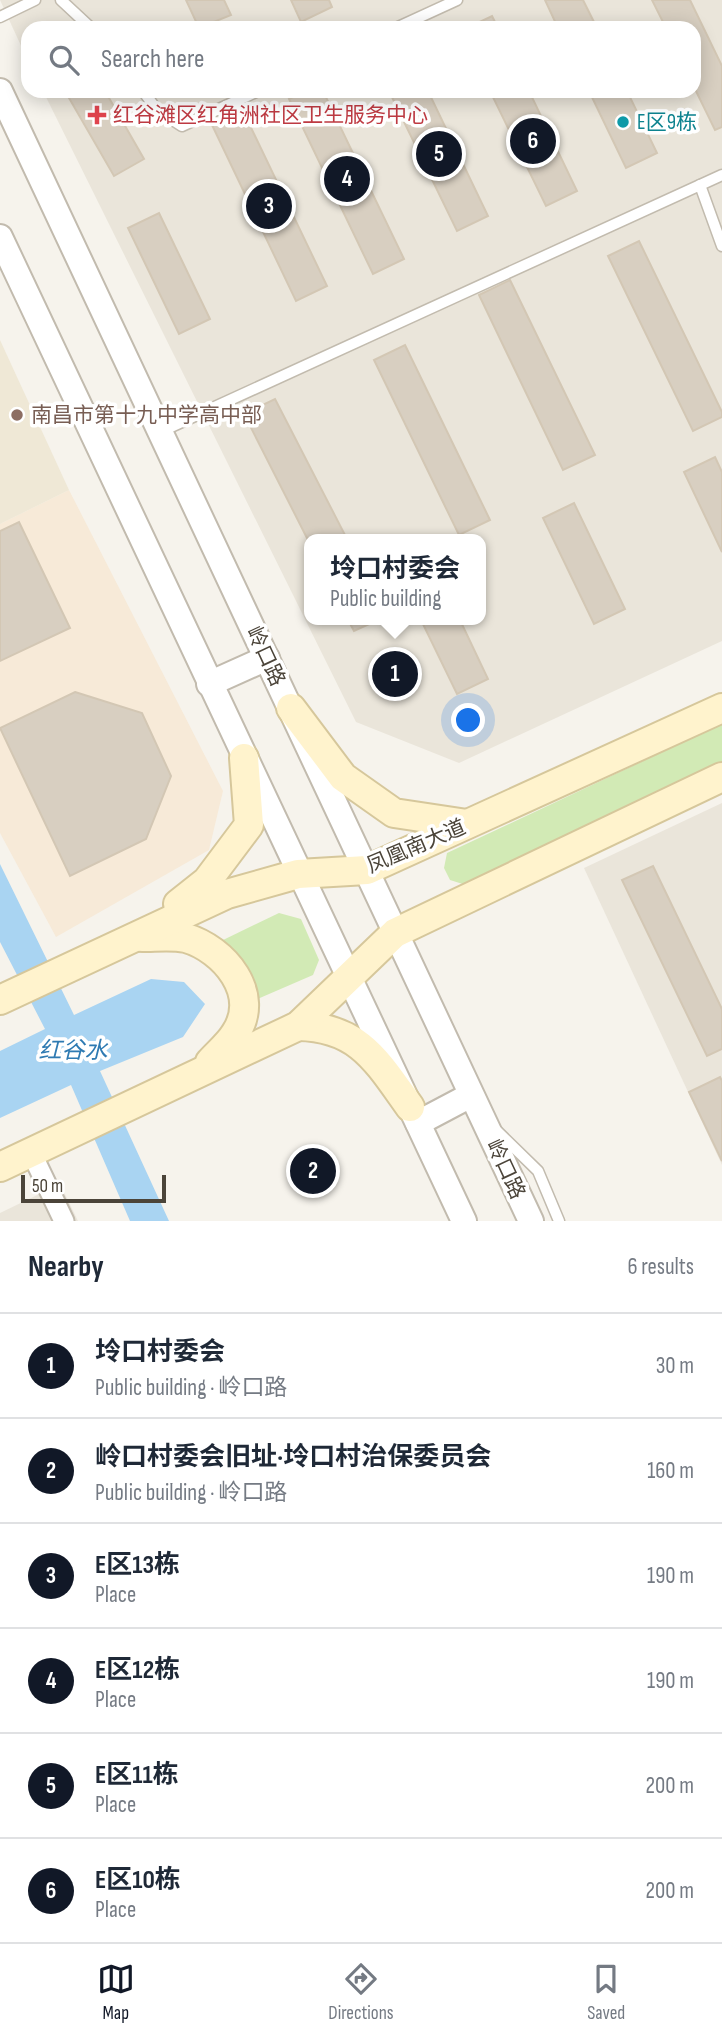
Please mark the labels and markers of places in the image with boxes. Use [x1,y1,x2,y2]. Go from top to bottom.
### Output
place label: 红谷滩区红角洲社区卫生服务中心 [113,103,428,128]
marker: 红谷滩区红角洲社区卫生服务中心 [87,105,107,125]
place label: E区9栋 [637,110,697,135]
marker: E区9栋 [615,114,631,130]
pin: 6 [510,115,556,167]
pin: 5 [416,128,462,180]
pin: 4 [324,153,370,205]
pin: 3 [246,180,292,232]
place label: 南昌市第十九中学高中部 [31,403,262,428]
marker: 南昌市第十九中学高中部 [9,407,25,423]
pin: 1 [372,648,418,700]
pin: 2 [290,1145,336,1197]

